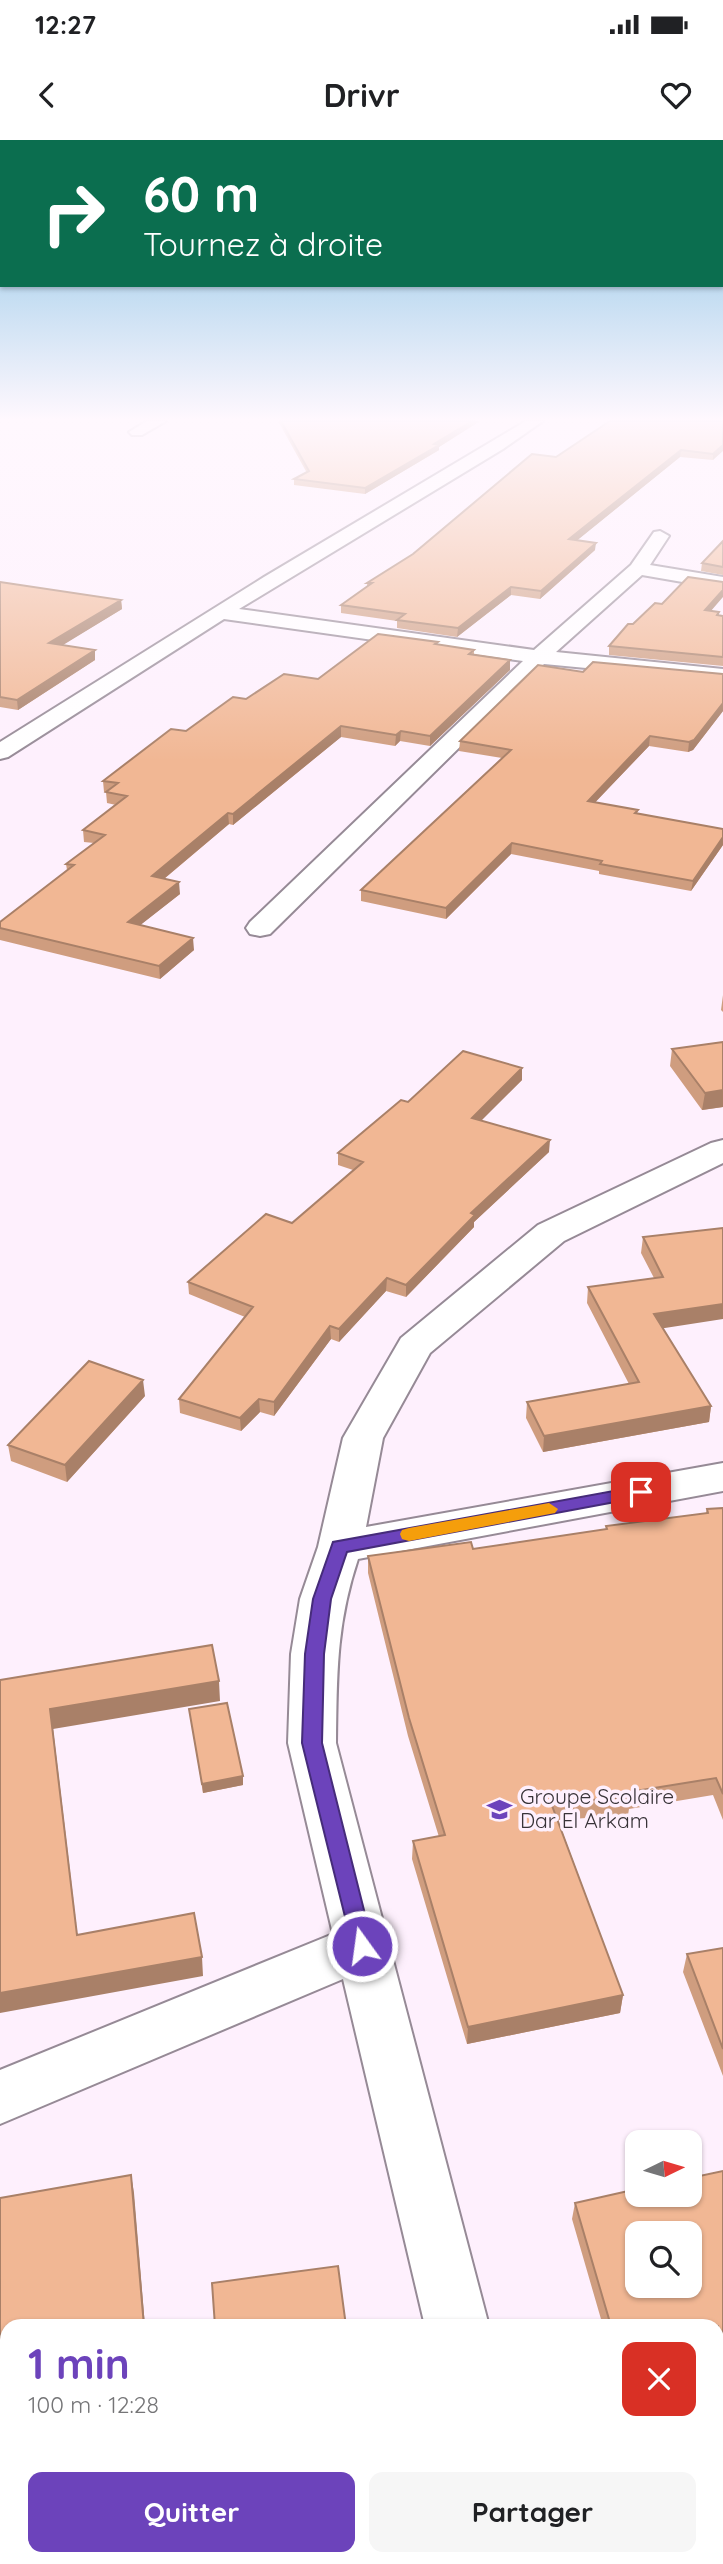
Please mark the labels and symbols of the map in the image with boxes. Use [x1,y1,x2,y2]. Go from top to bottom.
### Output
pin [611,1462,671,1522]
place label: Groupe Scolaire Dar El Arkam [520,1783,674,1833]
school or university icon: Groupe Scolaire Dar El Arkam [486,1795,514,1823]
position arrow [325,1909,399,1983]
north arrow [625,2130,702,2207]

